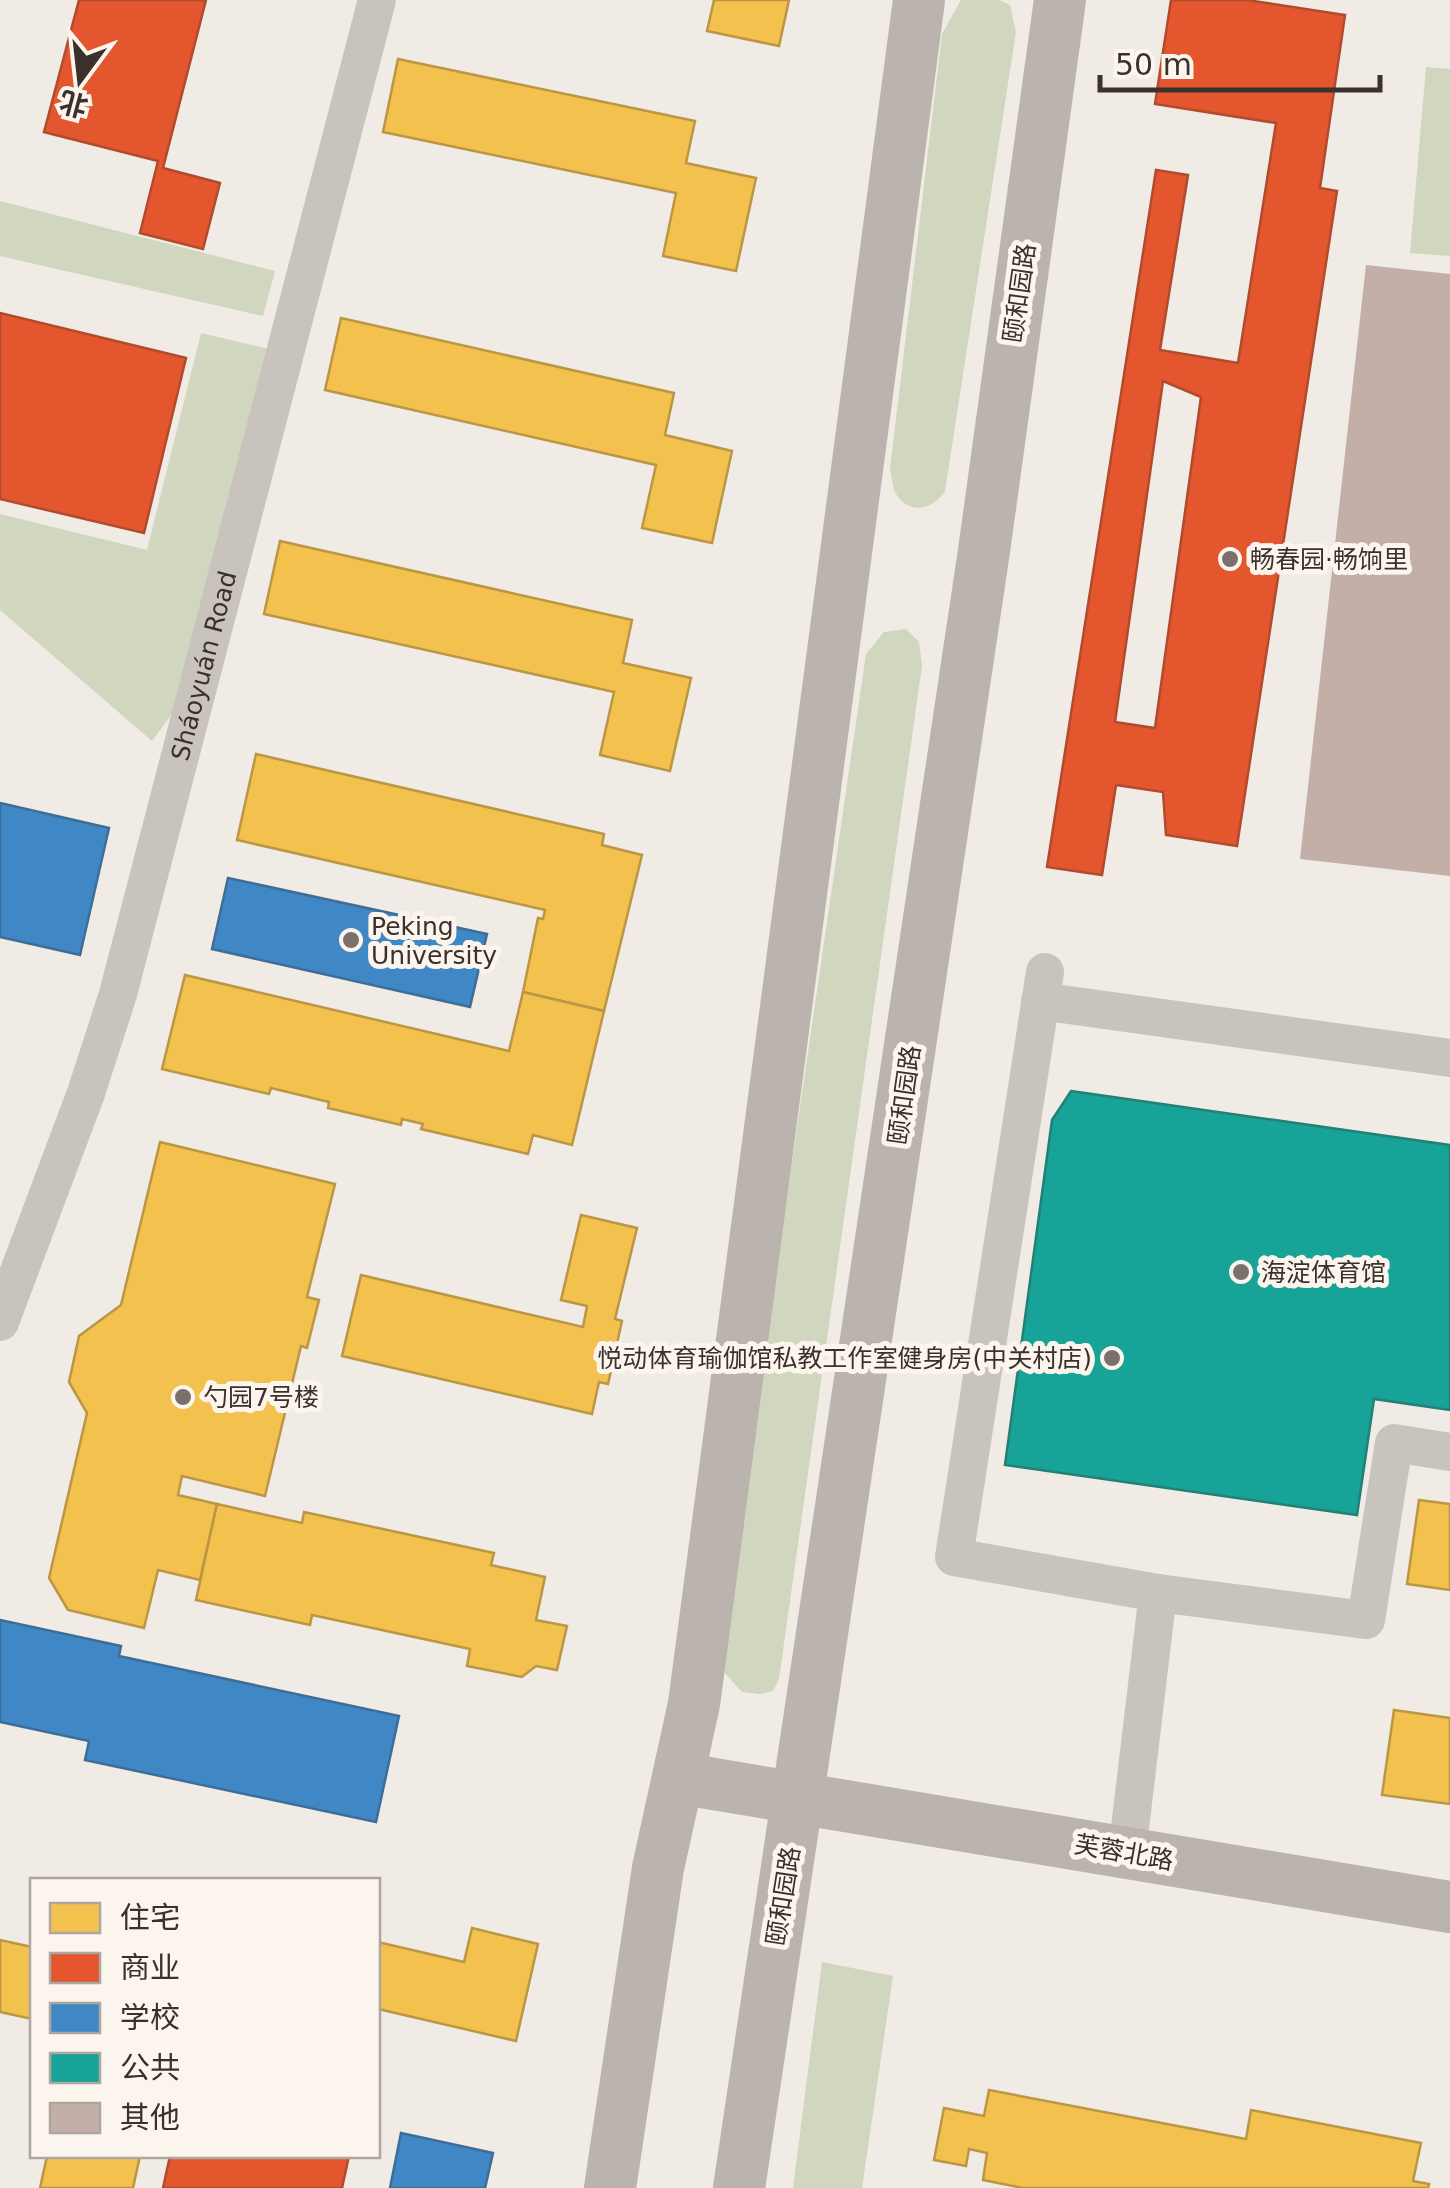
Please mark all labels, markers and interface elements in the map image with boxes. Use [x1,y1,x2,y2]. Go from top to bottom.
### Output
north arrow [30,30,130,130]
scale bar [1100,30,1380,92]
text: 50 m [1115,47,1192,82]
text: 北 [56,84,91,123]
street label: 颐和园路 [998,242,1041,345]
place label: 畅春园·畅饷里 [1250,545,1408,574]
marker: 畅春园·畅饷里 [1219,548,1241,570]
street label: Sháoyuán Road [165,568,243,764]
place label: Peking University [371,912,497,970]
marker: Peking University [340,929,362,951]
street label: 颐和园路 [883,1044,926,1147]
place label: 海淀体育馆 [1261,1258,1386,1287]
marker: 海淀体育馆 [1230,1261,1252,1283]
place label: 悦动体育瑜伽馆私教工作室健身房(中关村店) [597,1344,1092,1373]
marker: 悦动体育瑜伽馆私教工作室健身房(中关村店) [1101,1347,1123,1369]
place label: 勺园7号楼 [203,1383,319,1412]
marker: 勺园7号楼 [172,1386,194,1408]
street label: 芙蓉北路 [1072,1830,1176,1875]
street label: 颐和园路 [761,1844,806,1948]
legend [30,1878,380,2158]
text: 住宅 [120,1900,180,1935]
text: 商业 [120,1950,180,1985]
text: 学校 [120,2000,180,2035]
text: 公共 [120,2050,180,2085]
text: 其他 [120,2100,180,2135]

